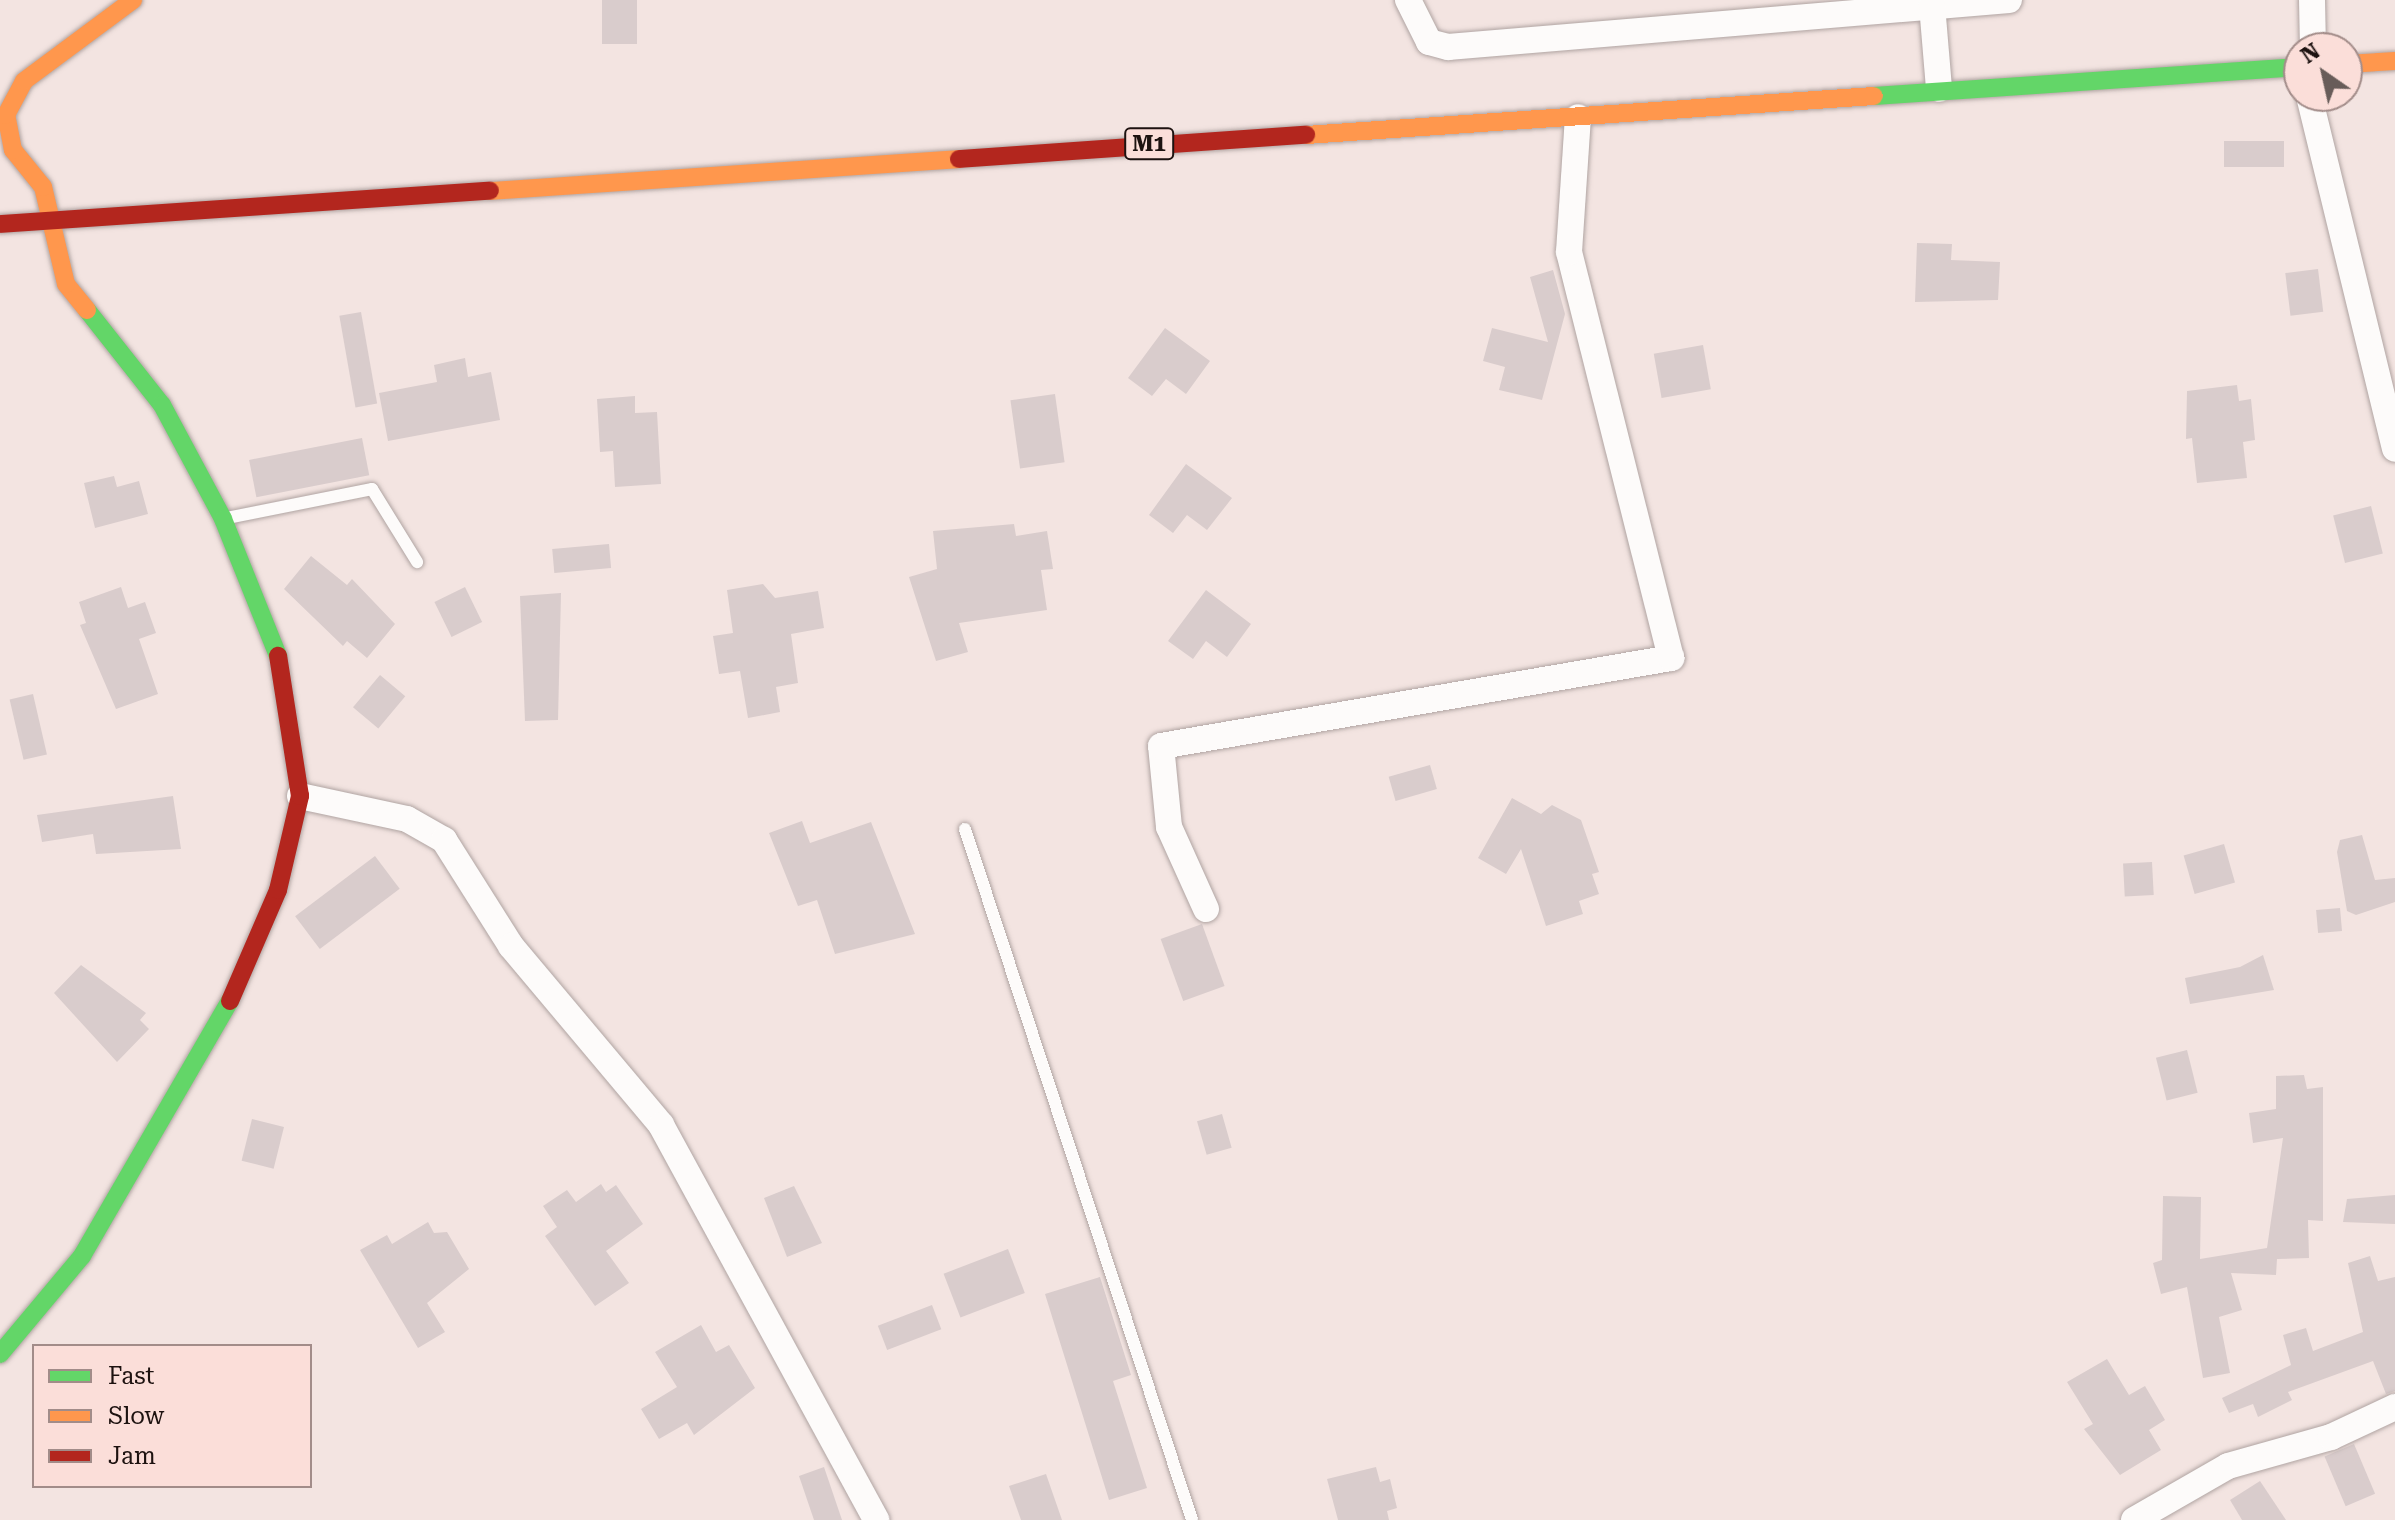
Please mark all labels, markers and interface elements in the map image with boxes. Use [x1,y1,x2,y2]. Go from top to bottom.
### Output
north arrow [2283,32,2363,112]
text: N [2296,38,2324,68]
road number: M1 [1123,126,1175,162]
legend [32,1344,312,1488]
text: Fast [108,1362,155,1390]
text: Slow [108,1402,164,1430]
text: Jam [108,1442,156,1470]

